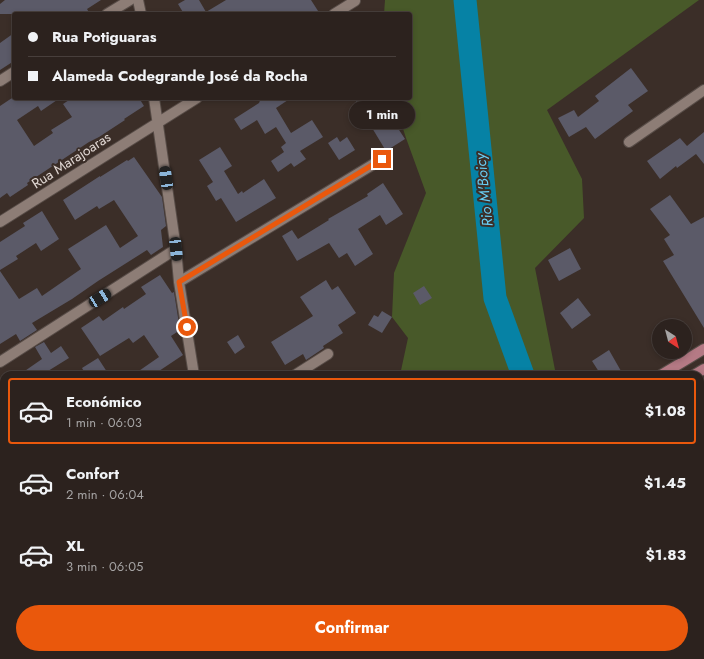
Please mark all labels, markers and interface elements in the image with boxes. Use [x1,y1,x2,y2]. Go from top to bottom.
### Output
text: Rua Potiguaras [52,26,157,48]
text: Alameda Codegrande José da Rocha [52,65,308,87]
callout: 1 min [349,101,415,129]
text: 1 min [366,105,398,124]
street label: Rua Marajoaras [27,127,115,193]
route end [373,150,391,168]
water label: Rio M'Boicy [469,151,499,228]
car [158,165,174,191]
car [169,236,183,262]
car [87,287,113,309]
route start [178,318,196,336]
north arrow [652,319,692,359]
map controls [652,319,692,359]
text: Económico [66,391,141,413]
icon: car [18,393,54,429]
text: $1.08 [645,400,686,422]
text: 1 min · 06:03 [66,413,142,432]
text: Confort [66,463,119,485]
icon: car [18,465,54,501]
text: $1.45 [644,472,686,494]
text: 2 min · 06:04 [66,485,144,504]
text: XL [66,535,84,557]
icon: car [18,537,54,573]
text: $1.83 [645,544,686,566]
text: 3 min · 06:05 [66,557,143,576]
button: Confirmar [16,605,688,651]

